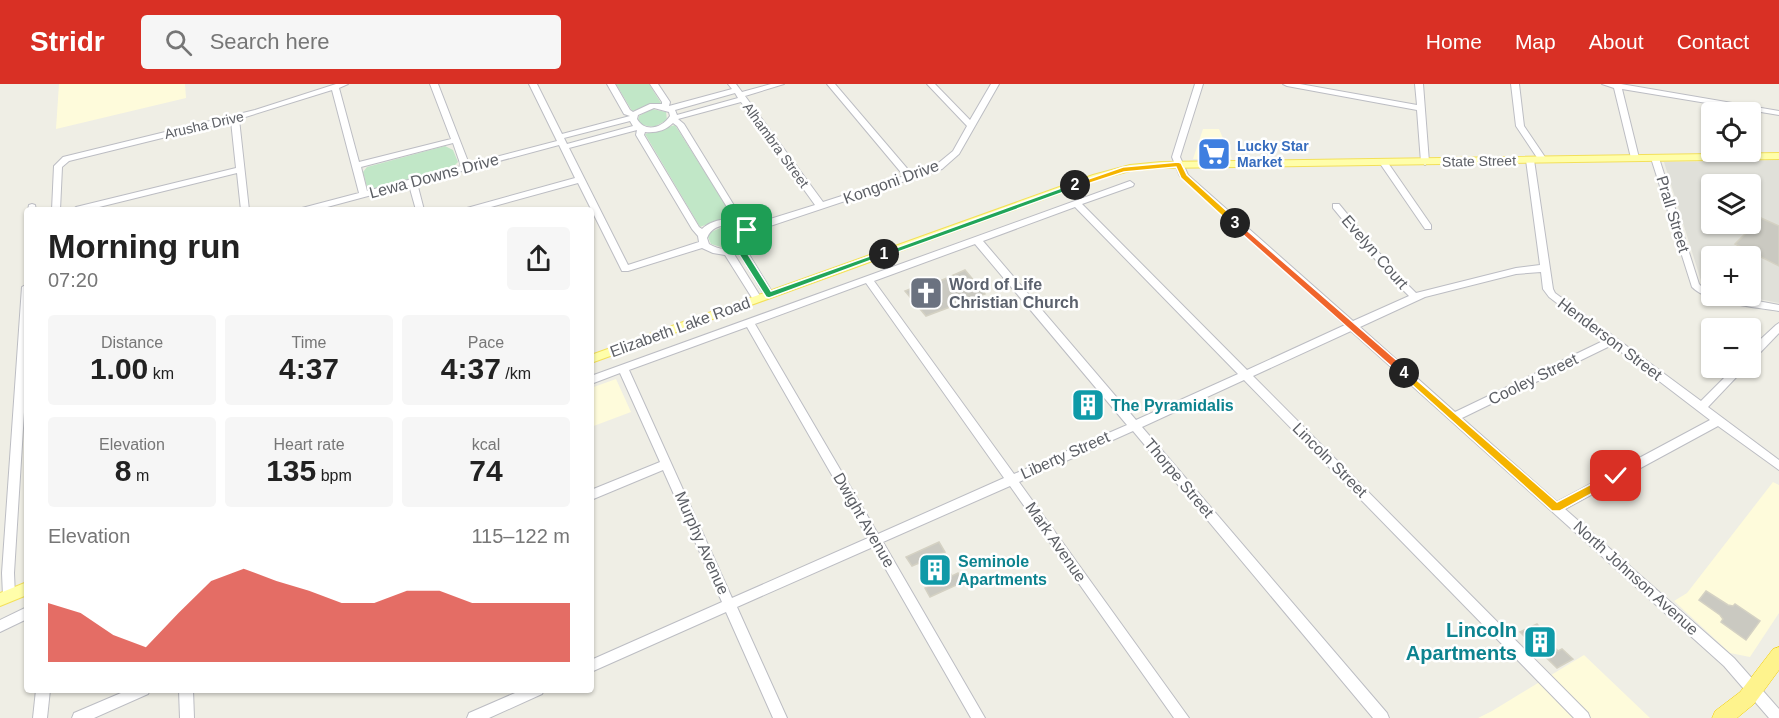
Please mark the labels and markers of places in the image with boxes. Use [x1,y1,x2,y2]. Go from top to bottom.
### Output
supermarket icon: Lucky Star Market [1196,136,1232,172]
place label: Lucky Star Market [1237,138,1309,170]
pin: 2 [1060,170,1090,200]
pin [721,204,772,255]
pin: 3 [1220,208,1250,238]
pin: 1 [869,239,899,269]
church icon: Word of Life Christian Church [908,275,944,311]
place label: Word of Life Christian Church [949,276,1079,311]
pin: 4 [1389,358,1419,388]
building icon: The Pyramidalis [1070,387,1106,423]
place label: The Pyramidalis [1111,397,1234,414]
pin [1590,450,1641,501]
building icon: Seminole Apartments [917,552,953,588]
place label: Seminole Apartments [958,553,1047,588]
place label: Lincoln Apartments [1406,619,1517,664]
building icon: Lincoln Apartments [1522,624,1558,660]

